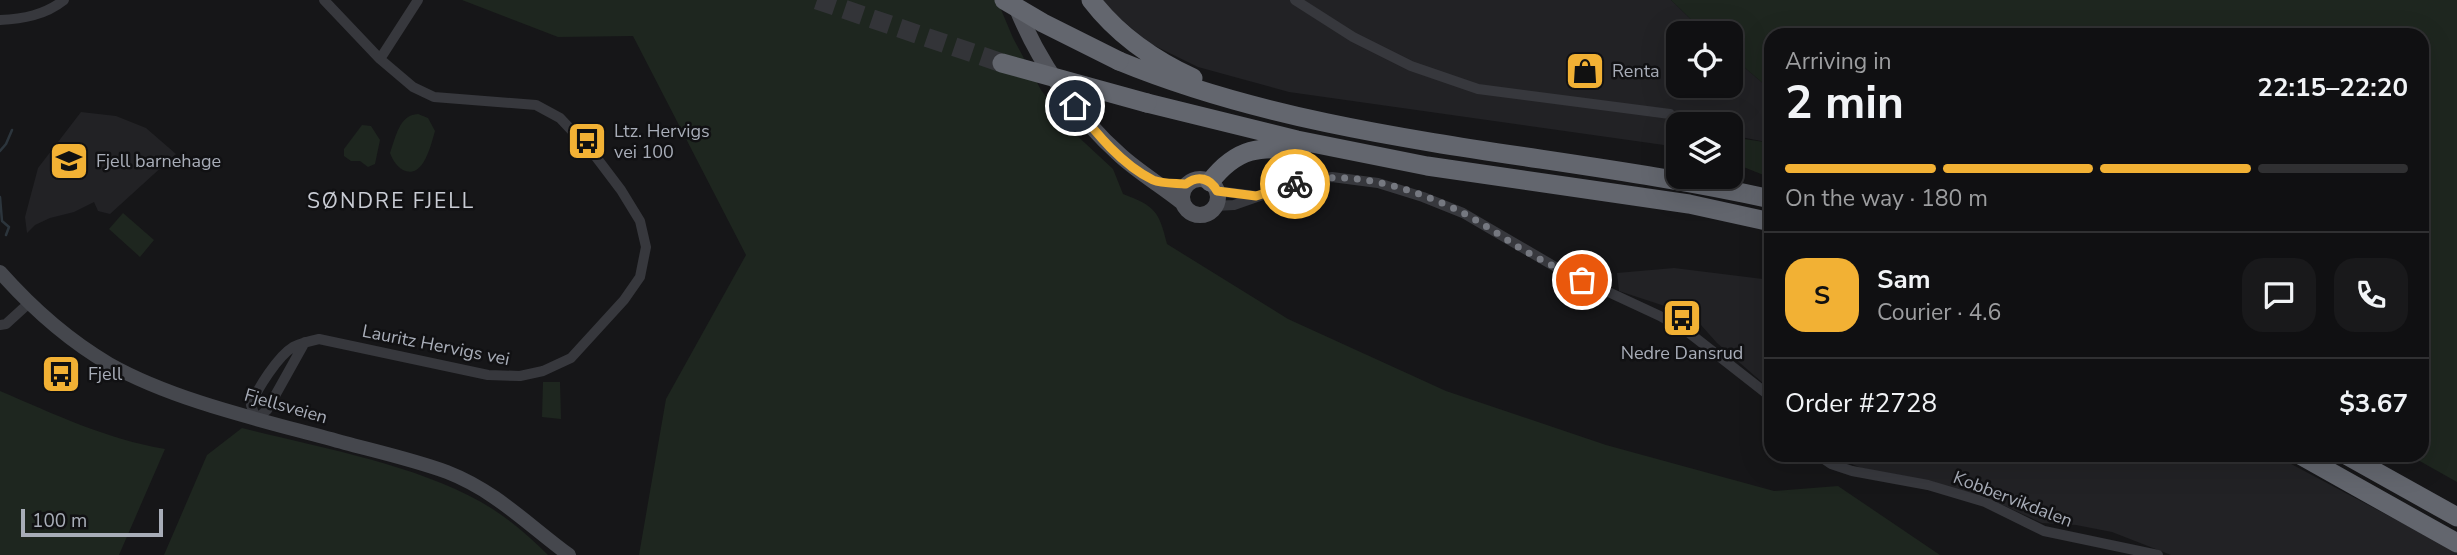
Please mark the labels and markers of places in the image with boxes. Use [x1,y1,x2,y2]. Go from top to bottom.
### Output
shop icon: Renta [1564,50,1606,92]
place label: Renta [1612,59,1659,83]
pin [1045,76,1105,136]
place label: Ltz. Hervigs vei 100 [614,119,710,164]
bus stop icon: Ltz. Hervigs vei 100 [566,120,608,162]
school or university icon: Fjell barnehage [48,140,90,182]
place label: Fjell barnehage [96,149,221,173]
pin [1552,250,1612,310]
bus stop icon: Nedre Dansrud [1661,297,1703,339]
place label: Nedre Dansrud [1621,341,1743,365]
bus stop icon: Fjell [40,353,82,395]
place label: Fjell [88,362,123,386]

